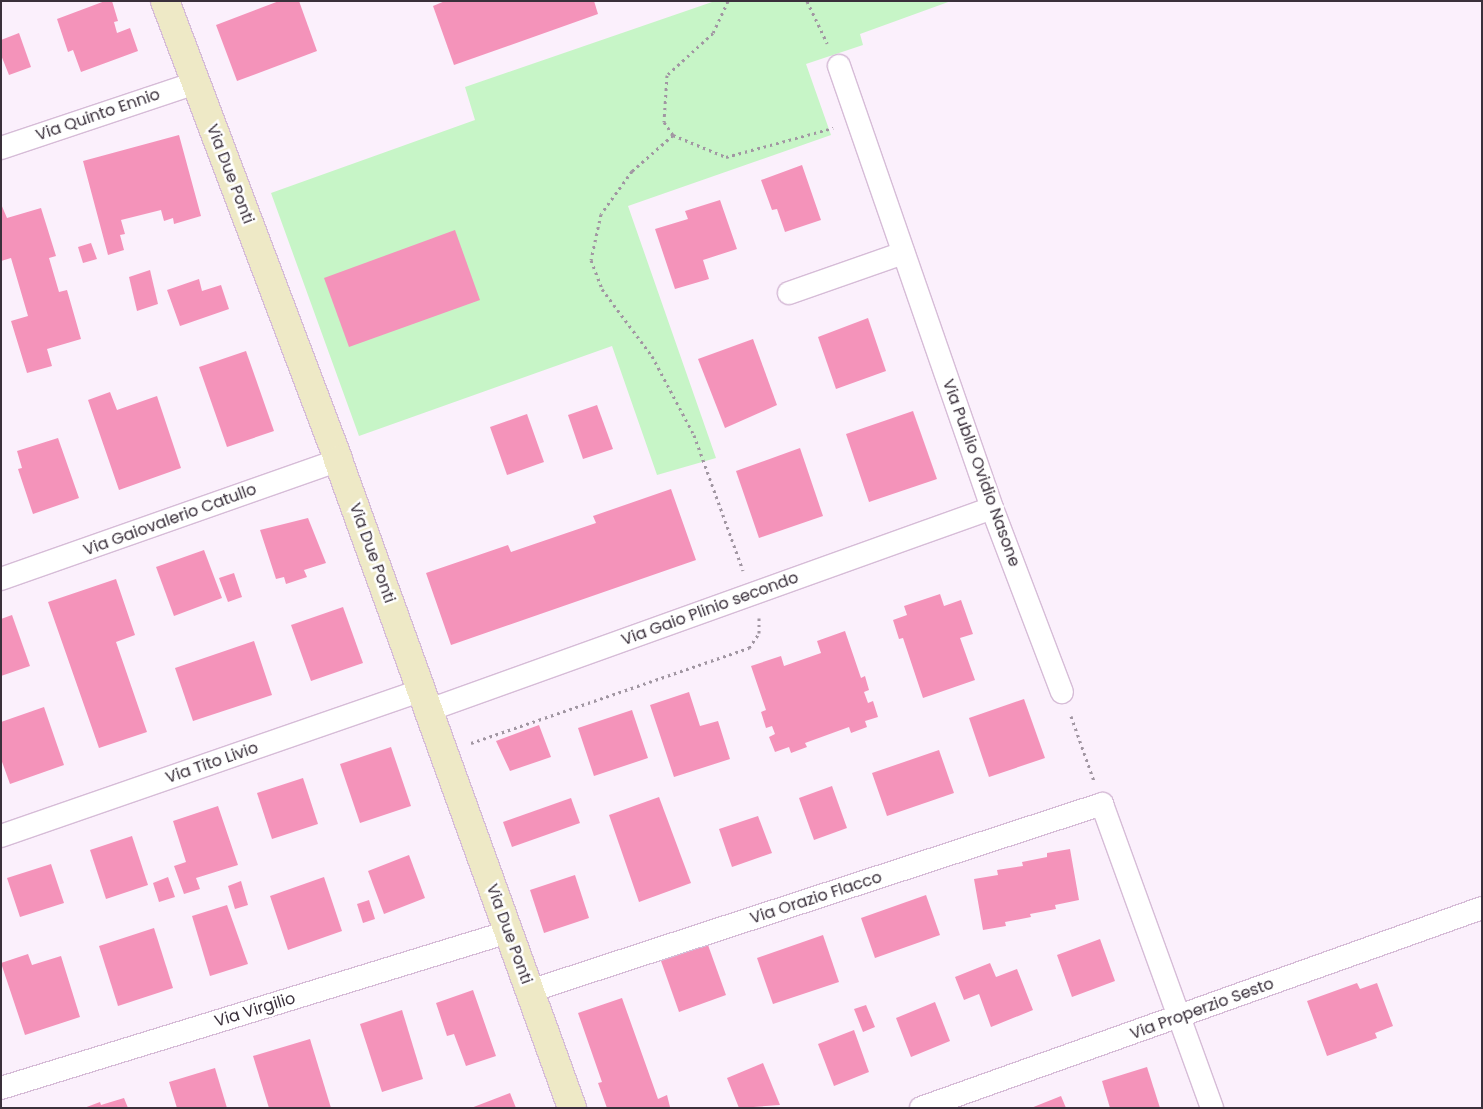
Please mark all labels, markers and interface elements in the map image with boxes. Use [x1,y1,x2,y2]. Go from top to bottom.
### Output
street label: Via Quinto Ennio [33,85,163,145]
street label: Via Due Ponti [202,122,258,226]
street label: Via Publio Ovidio Nasone [938,377,1024,569]
street label: Via Gaiovalerio Catullo [81,480,259,560]
street label: Via Due Ponti [345,500,399,606]
street label: Via Gaio Plinio secondo [619,568,801,650]
street label: Via Tito Livio [163,738,261,788]
street label: Via Orazio Flacco [748,868,884,928]
street label: Via Due Ponti [482,881,536,987]
street label: Via Properzio Sesto [1128,974,1276,1044]
street label: Via Virgilio [212,989,298,1031]

